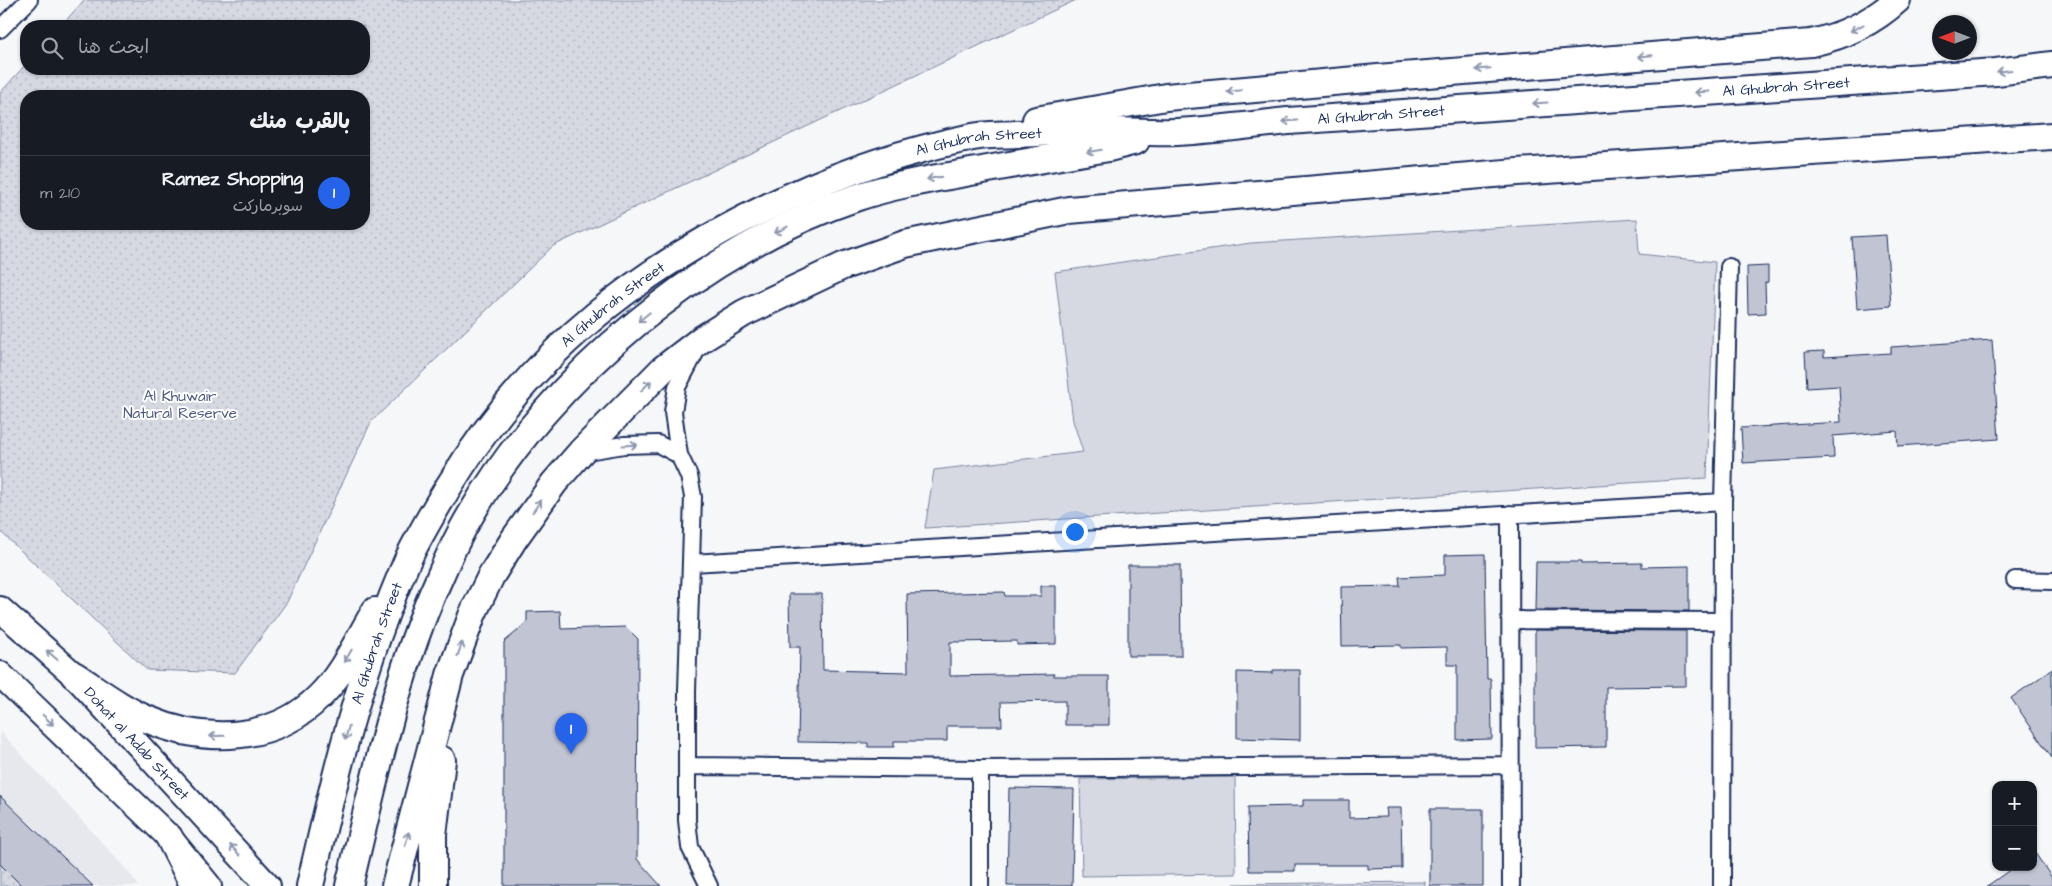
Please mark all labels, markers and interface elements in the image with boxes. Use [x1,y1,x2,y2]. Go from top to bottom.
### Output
north arrow [1932,15,1977,60]
search box [20,20,370,75]
one-way arrow [1850,24,1865,33]
icon: search [38,34,66,62]
text: ابحث هنا [78,34,149,61]
one-way arrow [1638,52,1654,61]
one-way arrow [1476,65,1492,74]
one-way arrow [1996,66,2012,76]
street label: Al Ghubrah Street [1722,72,1850,102]
one-way arrow [1227,86,1243,95]
one-way arrow [1694,88,1710,97]
one-way arrow [1532,99,1548,108]
street label: Al Ghubrah Street [1317,100,1445,130]
text: بالقرب منك [249,107,350,136]
one-way arrow [1283,116,1299,126]
street label: Al Ghubrah Street [913,123,1042,161]
one-way arrow [1087,146,1103,156]
text: Ramez Shopping [162,166,303,193]
one-way arrow [926,174,942,184]
text: 210 m [40,182,80,204]
text: 1 [333,182,335,204]
text: سوبرماركت [233,195,303,217]
one-way arrow [774,226,789,235]
street label: Al Ghubrah Street [556,257,669,352]
one-way arrow [638,312,651,323]
one-way arrow [640,380,652,393]
park label: Al Khuwair Natural Reserve [123,386,237,424]
one-way arrow [621,440,637,450]
one-way arrow [532,500,542,514]
your location [1062,519,1088,545]
street label: Al Ghubrah Street [346,579,408,707]
one-way arrow [456,641,465,657]
one-way arrow [45,649,58,661]
one-way arrow [343,649,353,664]
street label: Dohat al Adab Street [79,682,194,805]
pin: 1 [555,713,587,754]
one-way arrow [41,714,54,726]
one-way arrow [342,724,352,740]
one-way arrow [209,731,225,740]
map controls [1992,781,2037,871]
button: + [1992,781,2037,826]
button: − [1992,826,2037,871]
one-way arrow [403,831,412,847]
one-way arrow [229,844,241,857]

